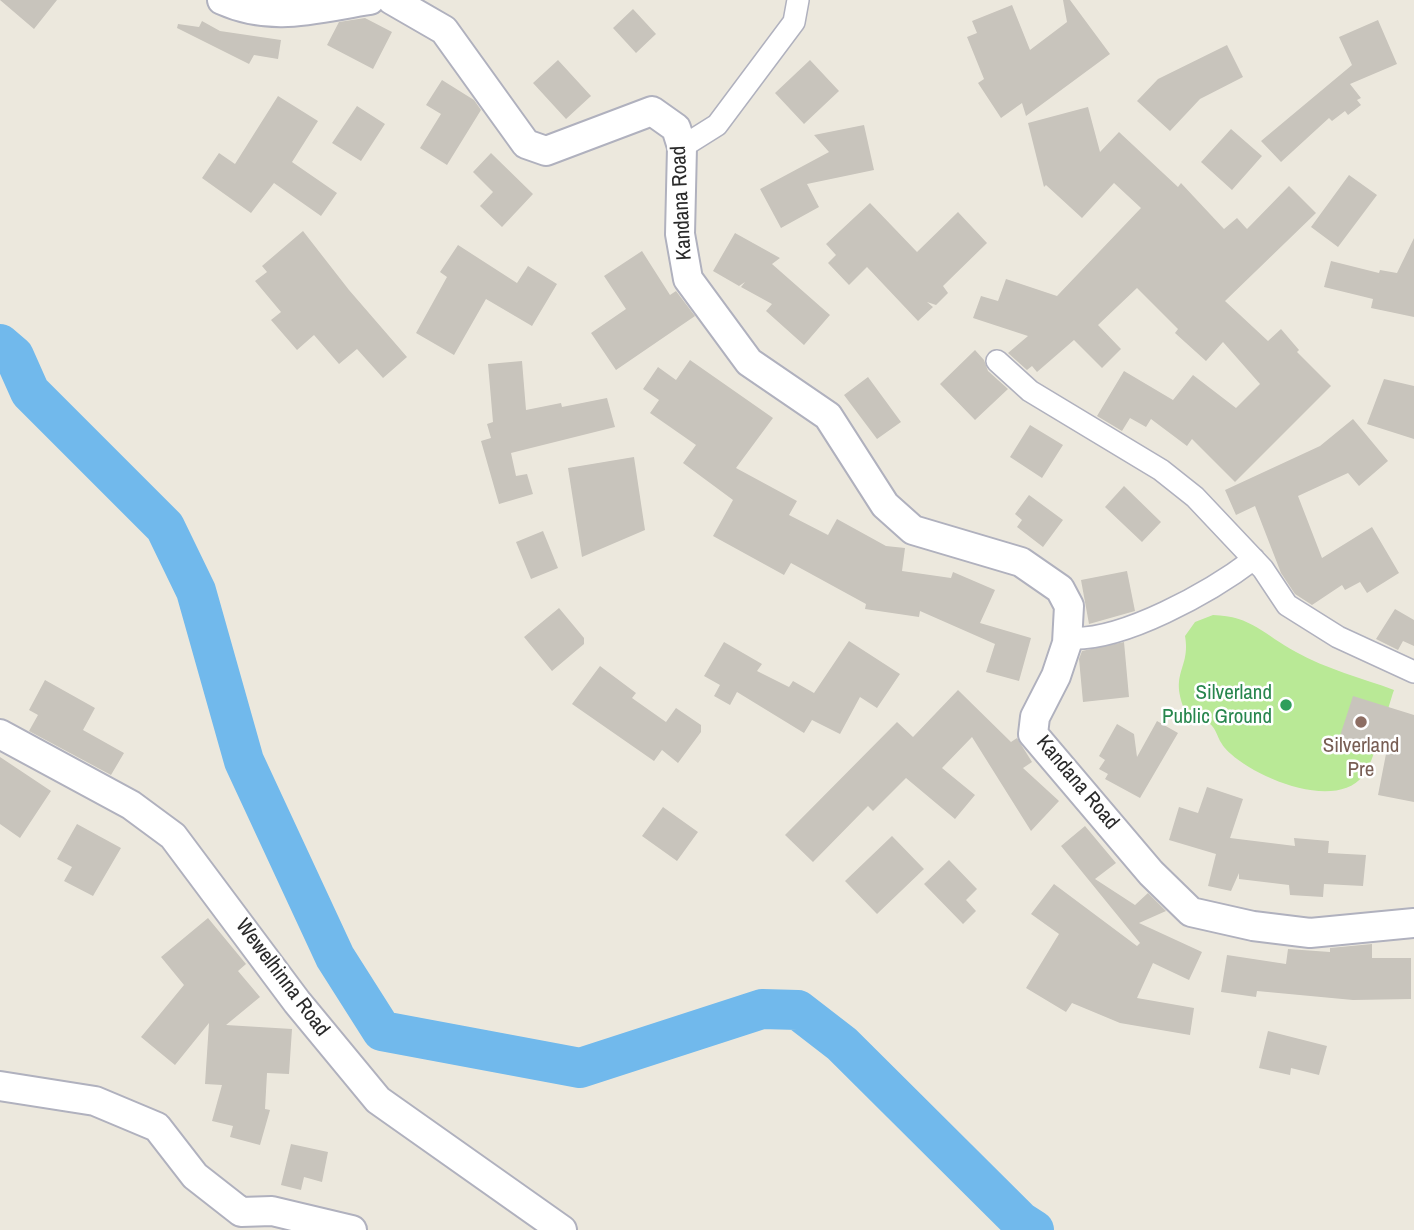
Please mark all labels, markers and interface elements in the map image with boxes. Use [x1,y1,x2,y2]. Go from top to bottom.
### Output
street label: Kandana Road [666,145,698,261]
place label: Silverland Public Ground [1162,680,1272,730]
marker: Silverland Public Ground [1278,697,1294,713]
marker: Silverland Pre [1353,714,1369,730]
street label: Kandana Road [1030,731,1124,835]
place label: Silverland Pre [1323,733,1399,783]
street label: Wewelhinna Road [230,914,334,1042]

